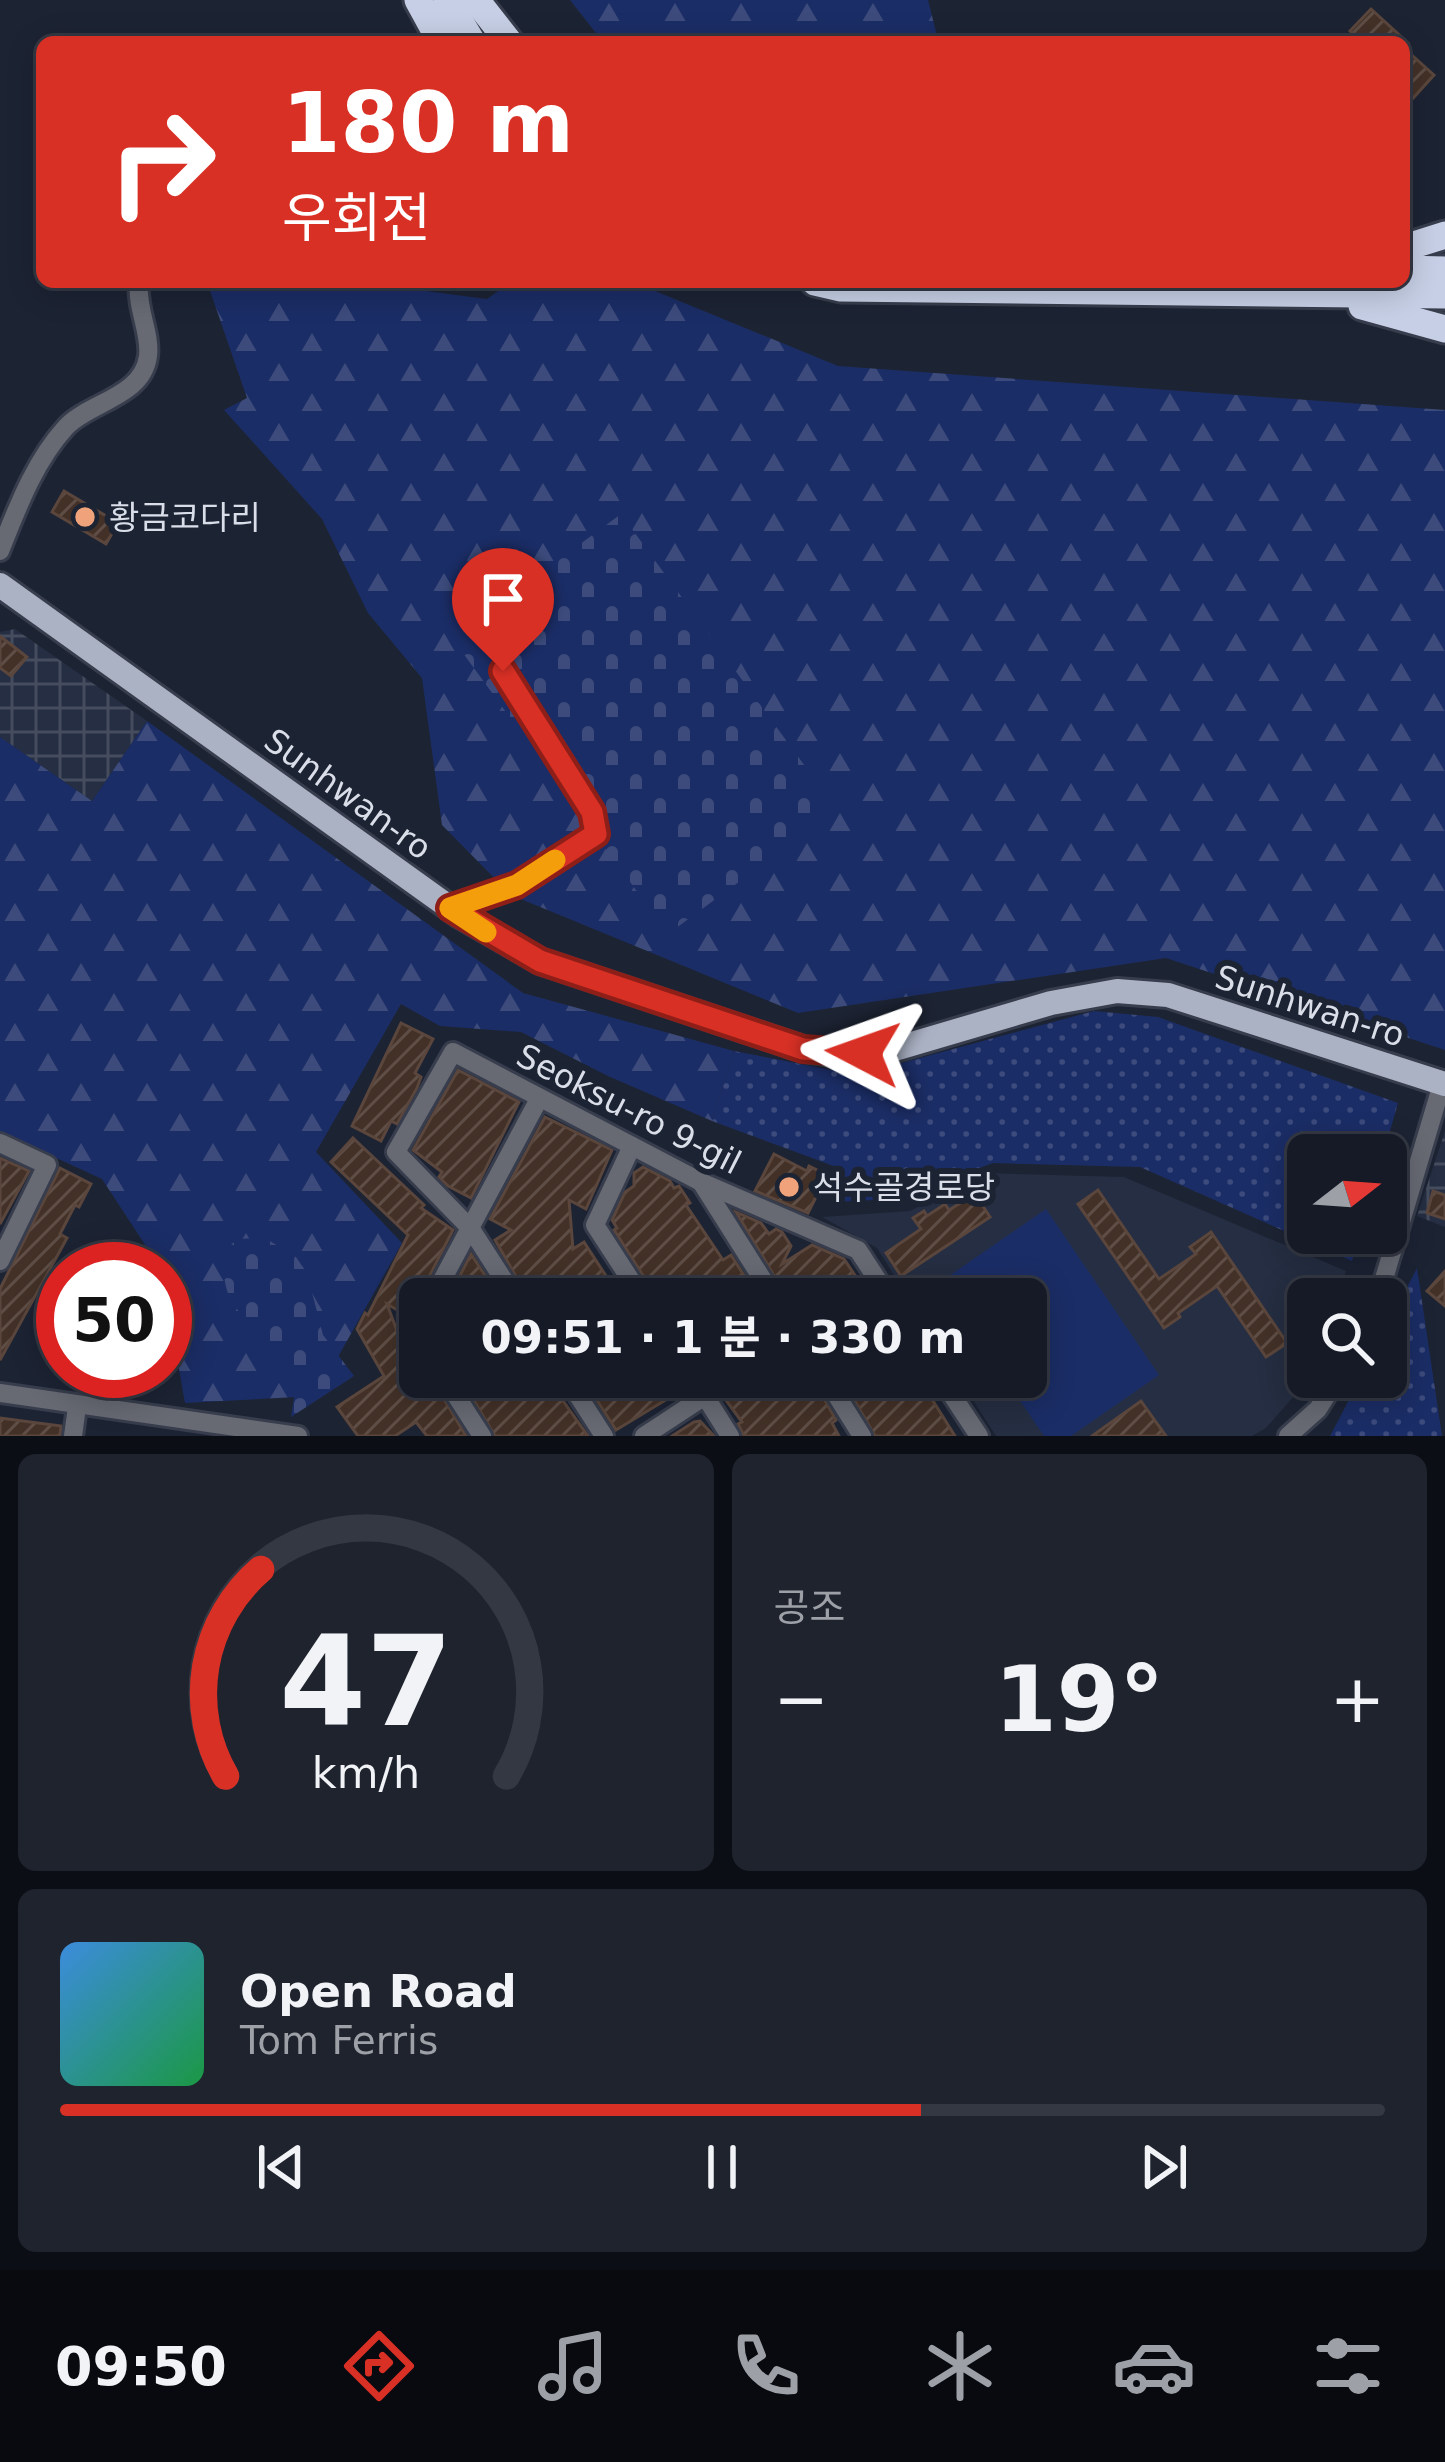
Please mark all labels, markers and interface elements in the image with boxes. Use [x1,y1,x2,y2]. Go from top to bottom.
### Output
text: 180 m [282,74,574,172]
icon: right [84,84,240,240]
text: 우회전 [282,187,431,250]
place label: 황금코다리 [109,498,261,537]
marker: 황금코다리 [72,504,98,530]
pin [452,548,554,671]
icon: arrive [470,566,536,632]
street label: Sunhwan-ro [257,720,439,868]
street label: Sunhwan-ro [1210,957,1410,1055]
position arrow [800,990,926,1116]
street label: Seoksu-ro 9-gil [510,1036,748,1182]
north arrow [1287,1134,1407,1254]
map controls [1287,1134,1407,1398]
place label: 석수골경로당 [813,1168,995,1207]
marker: 석수골경로당 [776,1174,802,1200]
speed limit sign: 50 [36,1242,192,1398]
button: search [1287,1278,1407,1398]
text: 09:51 · 1 분 · 330 m [481,1311,965,1364]
text: 공조 [774,1585,845,1630]
text: 47 [279,1609,453,1754]
text: 19° [994,1647,1164,1752]
text: − [774,1661,829,1738]
text: + [1330,1661,1385,1738]
text: km/h [312,1747,420,1797]
text: Open Road [240,1965,517,2018]
text: Tom Ferris [240,2018,438,2063]
icon: previous [248,2134,314,2200]
icon: pause [689,2134,755,2200]
icon: next [1131,2134,1197,2200]
icon: directions [337,2324,421,2408]
icon: music [531,2324,615,2408]
icon: phone [724,2324,808,2408]
icon: climate [918,2324,1002,2408]
icon: car [1112,2324,1196,2408]
icon: filters [1306,2324,1390,2408]
text: 09:50 [55,2335,227,2398]

